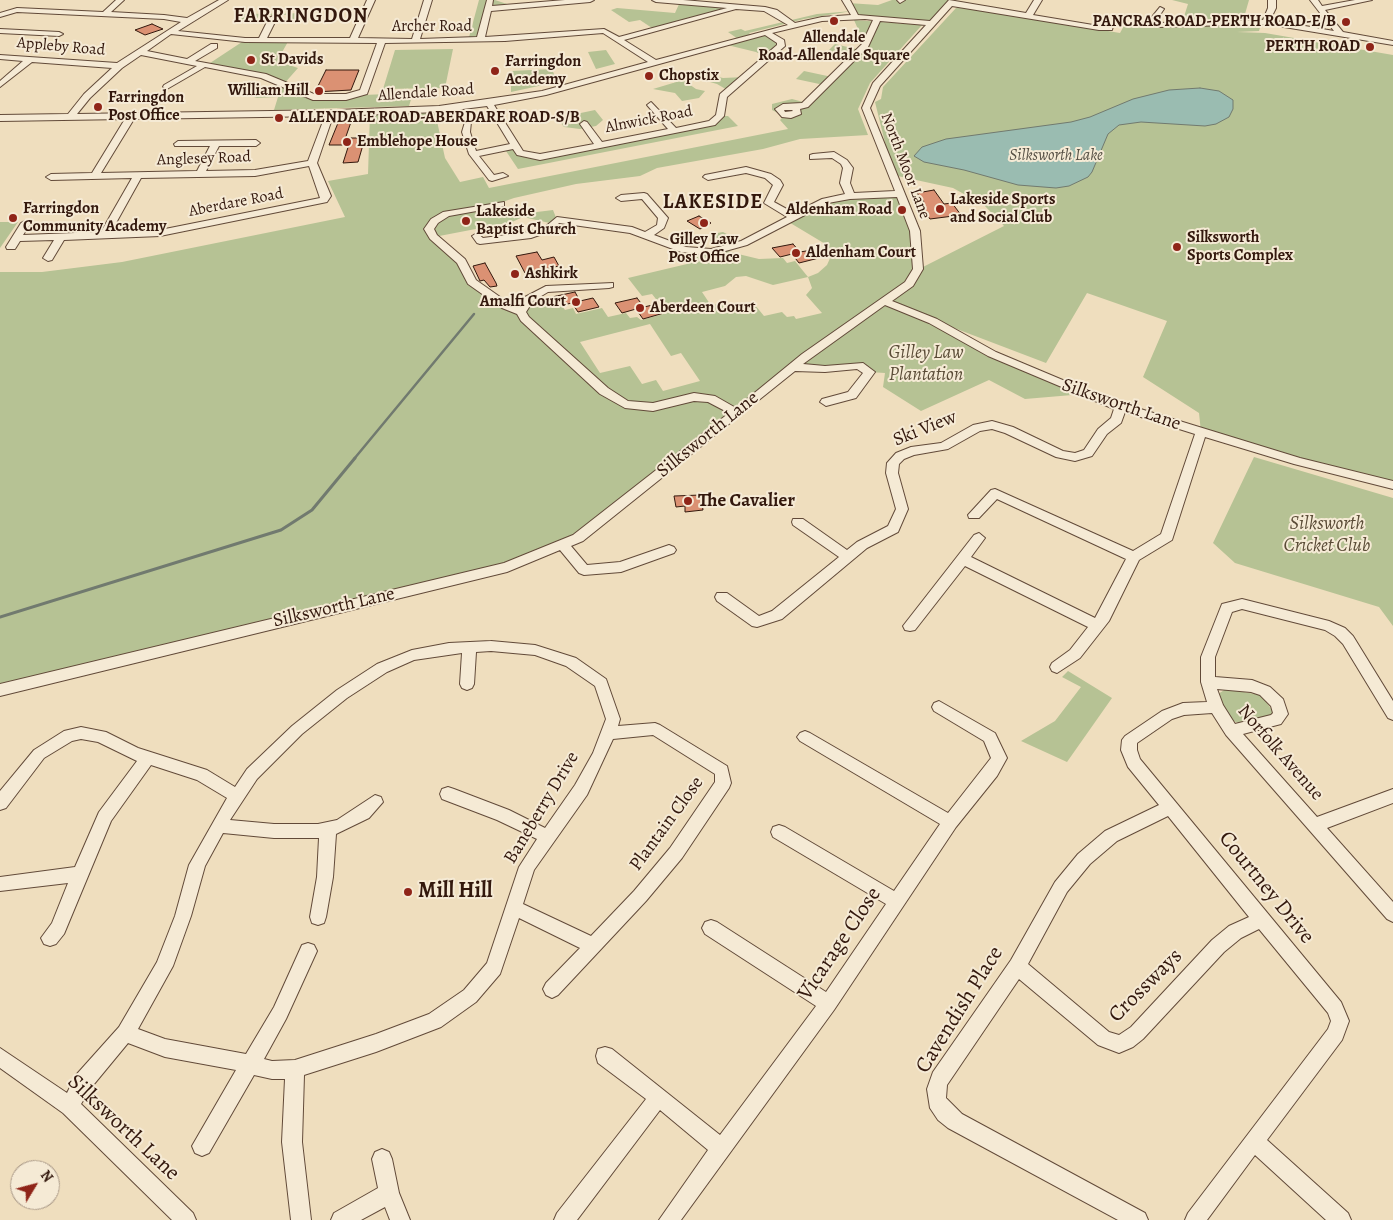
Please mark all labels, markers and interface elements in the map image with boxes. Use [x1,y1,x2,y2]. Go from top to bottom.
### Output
district label: FARRINGDON [232,5,370,29]
place label: PANCRAS ROAD-PERTH ROAD-E/B [1093,12,1336,32]
marker: Allendale Road-Allendale Square [828,15,840,27]
marker: PANCRAS ROAD-PERTH ROAD-E/B [1340,16,1352,28]
street label: Archer Road [392,17,472,37]
place label: Allendale Road-Allendale Square [758,28,910,66]
street label: Appleby Road [16,34,106,60]
place label: PERTH ROAD [1265,37,1360,57]
marker: PERTH ROAD [1364,41,1376,53]
place label: St Davids [261,50,323,70]
place label: Farringdon Academy [505,52,581,90]
marker: St Davids [245,54,257,66]
marker: Farringdon Academy [489,65,501,77]
place label: Chopstix [659,66,719,86]
marker: Chopstix [643,70,655,82]
street label: Allendale Road [377,80,475,106]
place label: William Hill [228,81,309,101]
marker: William Hill [313,85,325,97]
place label: Farringdon Post Office [108,88,184,126]
marker: Farringdon Post Office [92,101,104,113]
street label: Alnwick Road [604,102,694,138]
place label: ALLENDALE ROAD-ABERDARE ROAD-S/B [289,108,580,128]
street label: North Moor Lane [876,110,934,222]
marker: ALLENDALE ROAD-ABERDARE ROAD-S/B [273,112,285,124]
place label: Emblehope House [357,132,478,152]
marker: Emblehope House [341,136,353,148]
water label: Silksworth Lake [1009,146,1103,166]
street label: Anglesey Road [157,148,251,170]
street label: Aberdare Road [187,184,285,222]
place label: Lakeside Sports and Social Club [950,190,1055,228]
district label: LAKESIDE [662,191,764,215]
place label: Farringdon Community Academy [23,199,166,237]
place label: Aldenham Road [786,200,892,220]
place label: Lakeside Baptist Church [476,202,576,240]
marker: Lakeside Sports and Social Club [934,203,946,215]
marker: Aldenham Road [896,204,908,216]
marker: Farringdon Community Academy [7,212,19,224]
marker: Lakeside Baptist Church [460,215,472,227]
marker: Gilley Law Post Office [698,217,710,229]
place label: Silksworth Sports Complex [1187,228,1293,266]
place label: Gilley Law Post Office [668,230,740,268]
marker: Silksworth Sports Complex [1171,241,1183,253]
place label: Aldenham Court [806,243,916,263]
marker: Aldenham Court [790,247,802,259]
place label: Ashkirk [525,264,578,284]
marker: Ashkirk [509,268,521,280]
place label: Amalfi Court [480,292,566,312]
marker: Amalfi Court [570,296,582,308]
place label: Aberdeen Court [650,298,756,318]
marker: Aberdeen Court [634,302,646,314]
park label: Gilley Law Plantation [889,342,963,386]
street label: Silksworth Lane [1058,374,1184,436]
street label: Silksworth Lane [652,387,764,483]
street label: Ski View [890,406,960,452]
place label: The Cavalier [698,490,795,512]
marker: The Cavalier [682,495,694,507]
park label: Silksworth Cricket Club [1284,513,1370,557]
street label: Silksworth Lane [271,583,397,633]
street label: Norfolk Avenue [1232,700,1328,806]
street label: Baneberry Drive [500,748,584,868]
street label: Plantain Close [625,772,709,876]
street label: Courtney Drive [1213,826,1319,950]
place label: Mill Hill [418,879,493,905]
street label: Vicarage Close [793,882,887,1006]
marker: Mill Hill [402,886,414,898]
street label: Cavendish Place [911,942,1009,1078]
street label: Crossways [1103,943,1189,1029]
street label: Silksworth Lane [61,1069,185,1187]
north arrow [10,1160,60,1210]
text: N [36,1166,57,1186]

